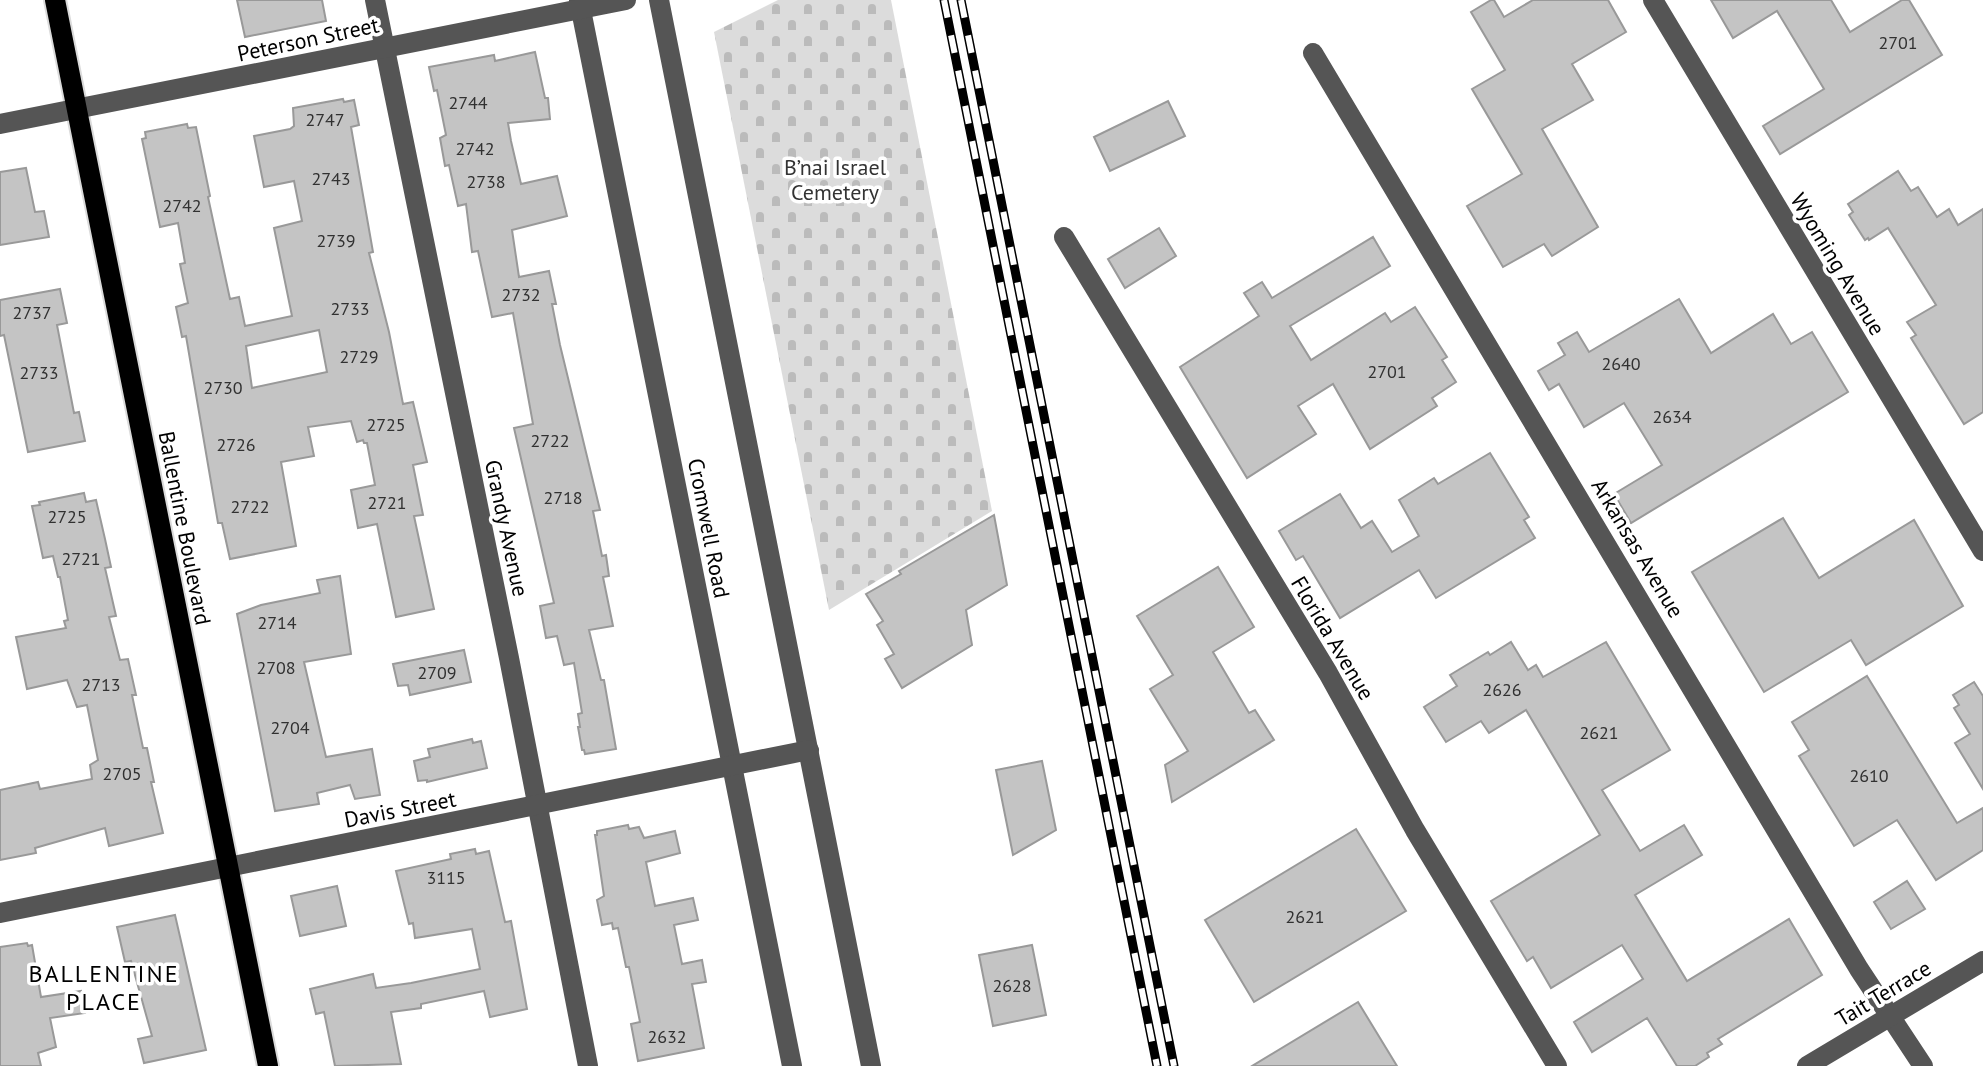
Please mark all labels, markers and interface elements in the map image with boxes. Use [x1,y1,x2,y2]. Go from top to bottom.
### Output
street label: Peterson Street [235,10,382,68]
house number: 2701 [1878,31,1918,54]
house number: 2744 [448,91,488,114]
house number: 2747 [305,108,345,131]
house number: 2742 [455,137,495,160]
park label: B’nai Israel Cemetery [784,153,887,206]
house number: 2743 [311,167,351,190]
house number: 2738 [466,170,506,193]
street label: Wyoming Avenue [1784,188,1892,340]
house number: 2742 [162,194,202,217]
house number: 2739 [316,229,356,252]
house number: 2732 [501,283,541,306]
house number: 2733 [330,297,370,320]
house number: 2737 [12,301,52,324]
house number: 2729 [339,345,379,368]
house number: 2640 [1601,352,1641,375]
house number: 2701 [1367,360,1407,383]
house number: 2733 [19,361,59,384]
house number: 2730 [203,376,243,399]
house number: 2634 [1652,405,1692,428]
house number: 2725 [366,413,406,436]
street label: Ballentine Boulevard [152,429,218,627]
house number: 2722 [530,429,570,452]
house number: 2726 [216,433,256,456]
street label: Cromwell Road [682,456,736,600]
street label: Grandy Avenue [479,457,535,599]
street label: Arkansas Avenue [1586,473,1690,623]
house number: 2718 [543,486,583,509]
house number: 2721 [367,491,407,514]
house number: 2722 [230,495,270,518]
house number: 2725 [47,505,87,528]
house number: 2721 [61,547,101,570]
street label: Florida Avenue [1285,571,1381,705]
house number: 2714 [257,611,297,634]
house number: 2708 [256,656,296,679]
house number: 2709 [417,661,457,684]
house number: 2713 [81,673,121,696]
house number: 2626 [1482,678,1522,701]
house number: 2704 [270,716,310,739]
house number: 2621 [1579,721,1619,744]
house number: 2705 [102,762,142,785]
house number: 2610 [1849,764,1889,787]
street label: Davis Street [342,784,459,834]
house number: 3115 [426,866,466,889]
house number: 2621 [1285,905,1325,928]
street label: Tait Terrace [1830,954,1936,1032]
district label: BALLENTINE PLACE [28,958,180,1017]
house number: 2628 [992,974,1032,997]
house number: 2632 [647,1025,687,1048]

